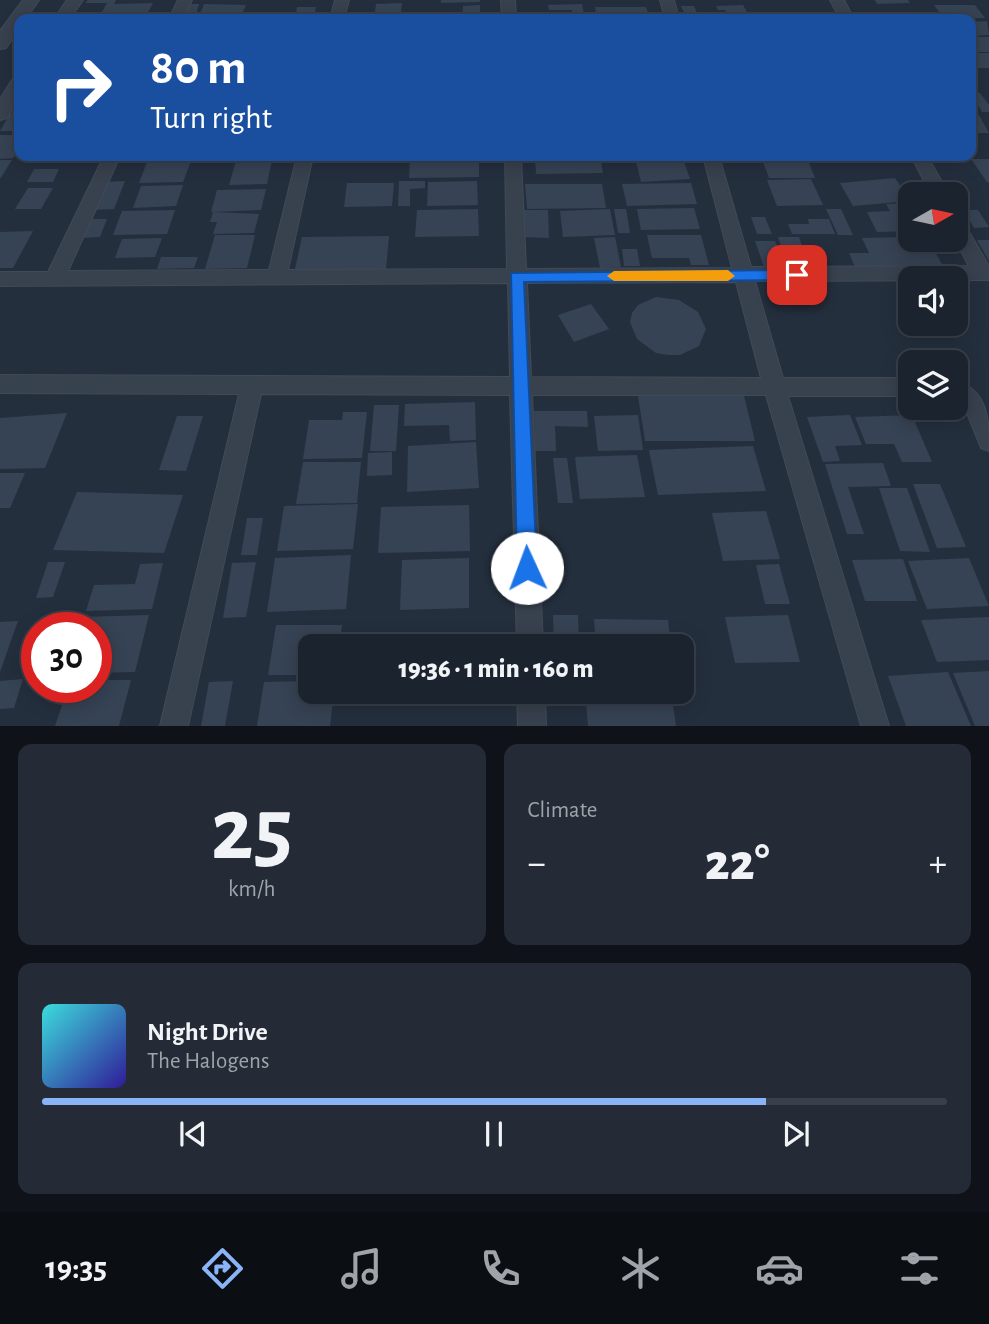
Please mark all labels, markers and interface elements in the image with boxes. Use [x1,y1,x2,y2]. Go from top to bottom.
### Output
icon: right [35,42,126,133]
text: 80 m [150,44,247,93]
text: Turn right [150,102,272,134]
north arrow [898,182,968,252]
map controls [898,182,968,420]
pin [767,245,827,305]
icon: arrive [778,256,816,294]
button: sound [898,266,968,336]
button: layers [898,350,968,420]
position arrow [490,531,564,605]
speed limit sign: 30 [21,612,112,703]
text: 19:36 · 1 min · 160 m [398,656,594,682]
text: 25 [211,785,293,876]
text: Climate [528,799,597,822]
text: 22° [705,837,770,889]
text: − [528,845,546,883]
text: + [929,845,947,883]
text: km/h [228,878,275,901]
text: Night Drive [147,1019,268,1045]
text: The Halogens [147,1050,269,1073]
icon: previous [174,1115,212,1153]
icon: pause [475,1115,513,1153]
icon: next [777,1115,815,1153]
icon: directions [198,1244,247,1293]
icon: music [337,1244,386,1293]
icon: phone [476,1244,525,1293]
icon: climate [616,1244,665,1293]
icon: car [755,1244,804,1293]
icon: filters [895,1244,944,1293]
text: 19:35 [45,1252,107,1284]

